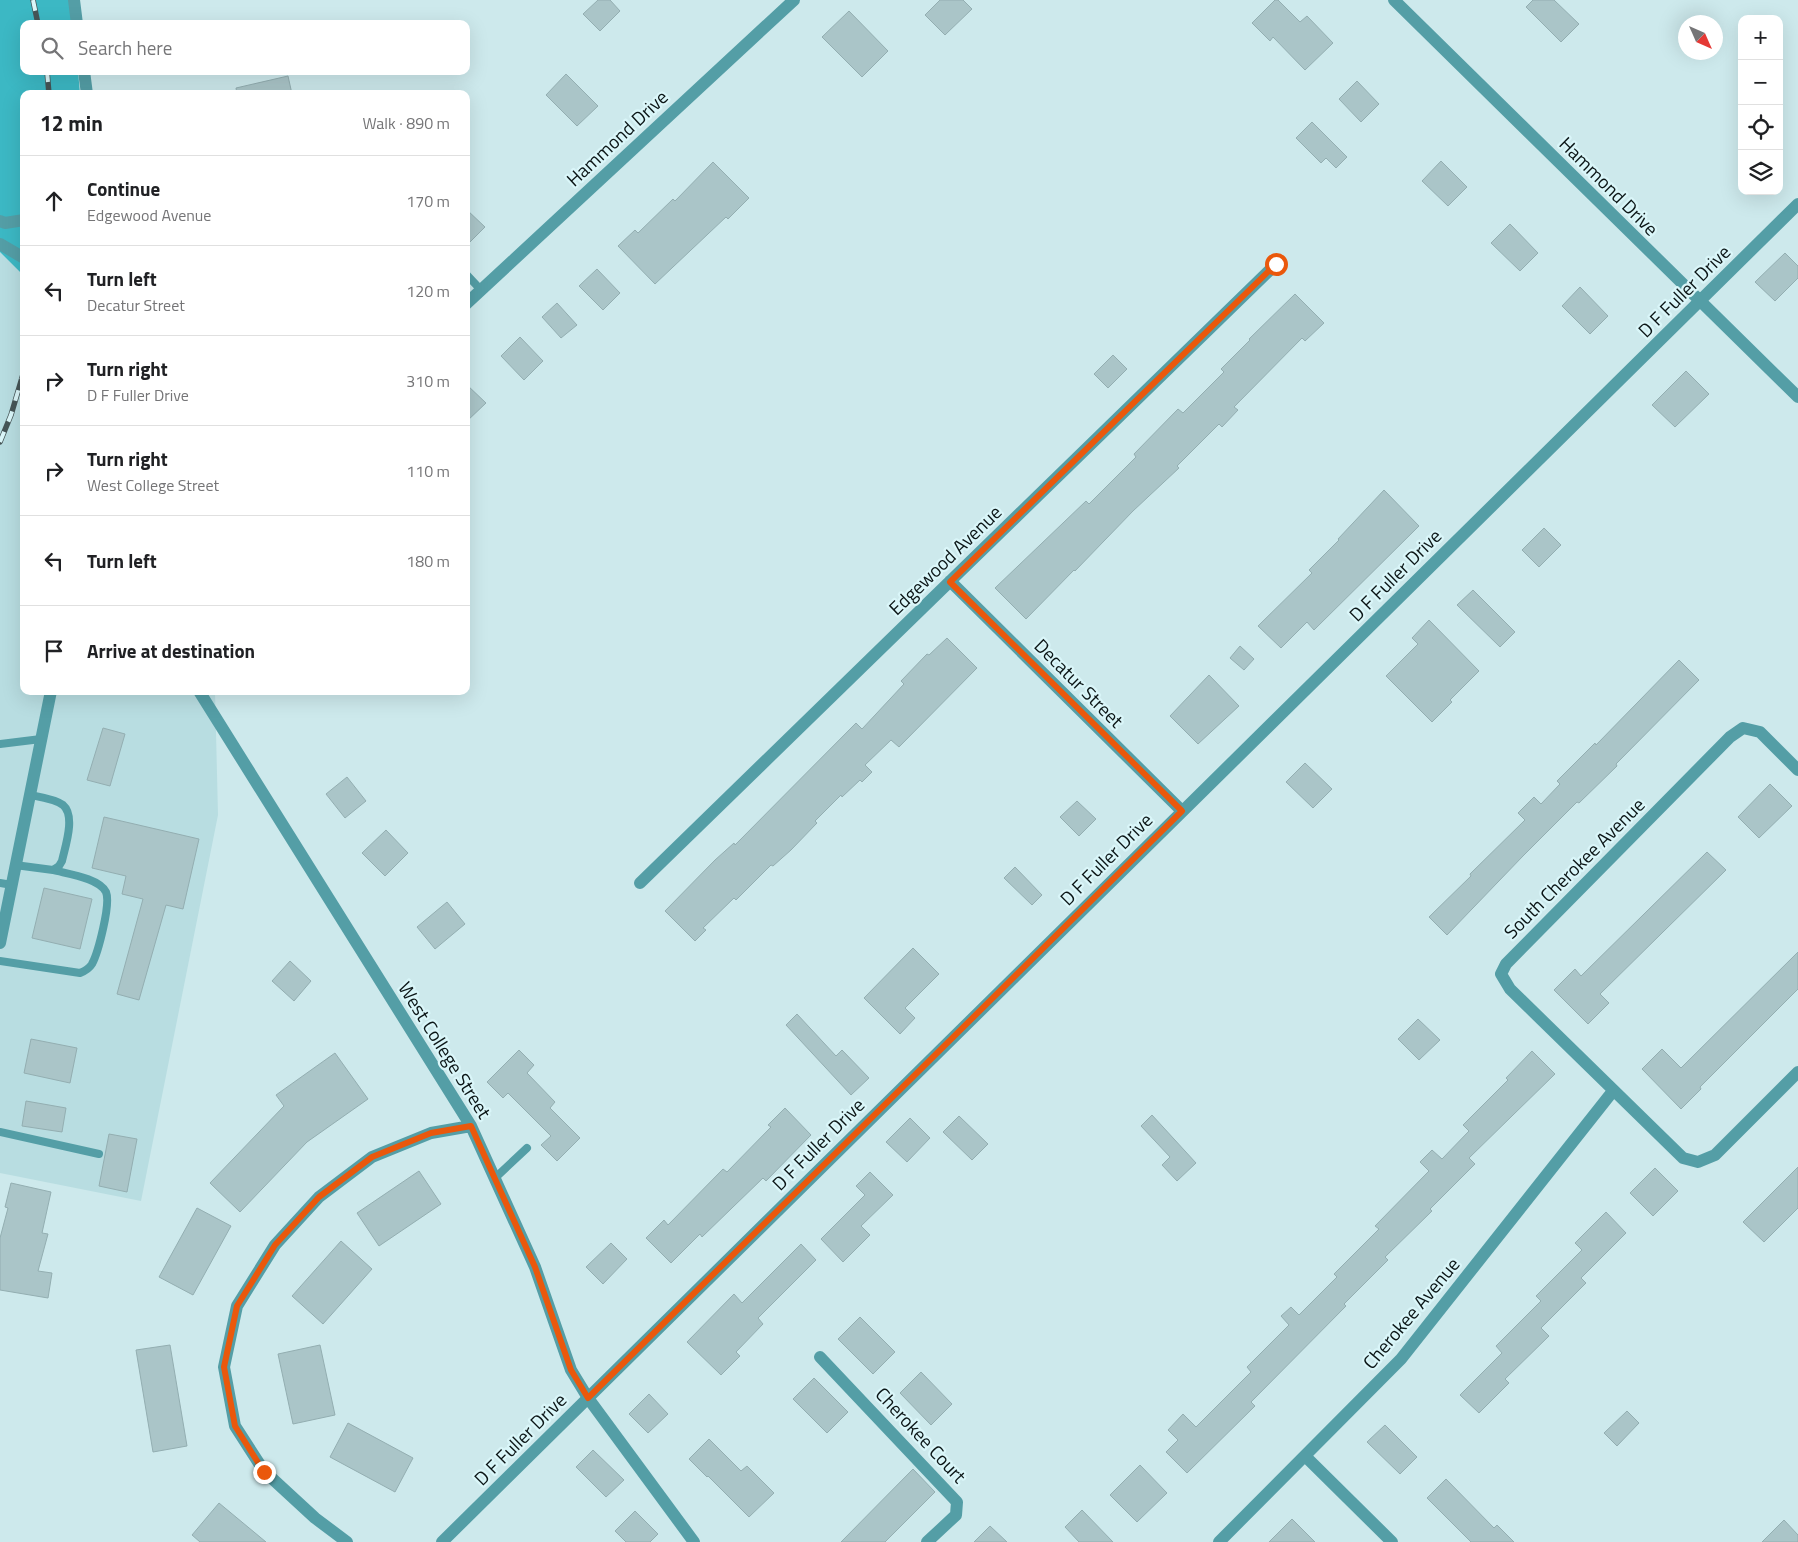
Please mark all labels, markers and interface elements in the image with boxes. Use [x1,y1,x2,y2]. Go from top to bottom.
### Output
north arrow [1678,15,1723,60]
map controls [1738,15,1783,195]
button: + [1738,15,1783,60]
search box [20,20,470,75]
text: Search here [78,33,172,62]
icon: search [38,34,66,62]
button: − [1738,60,1783,105]
street label: Hammond Drive [559,83,674,193]
button: locate [1738,105,1783,150]
text: 12 min [40,107,103,139]
text: Walk · 890 m [362,111,450,135]
street label: Hammond Drive [1553,129,1666,242]
button: layers [1738,150,1783,195]
text: Continue [87,174,160,203]
icon: ahead [40,187,68,215]
text: 170 m [406,189,450,213]
text: Edgewood Avenue [87,203,211,227]
street label: D F Fuller Drive [1631,238,1737,344]
route start [1265,253,1288,276]
text: Turn left [87,264,157,293]
icon: left [40,277,68,305]
text: 120 m [406,279,450,303]
text: Decatur Street [87,293,185,317]
text: Turn right [87,354,168,383]
icon: right [40,367,68,395]
text: 310 m [406,369,450,393]
text: D F Fuller Drive [87,383,189,407]
text: Turn right [87,444,168,473]
icon: right [40,457,68,485]
text: 110 m [406,459,450,483]
text: West College Street [87,473,219,497]
street label: Edgewood Avenue [881,498,1008,621]
street label: D F Fuller Drive [1342,522,1448,628]
text: Turn left [87,546,157,575]
icon: left [40,547,68,575]
text: 180 m [406,549,450,573]
street label: Decatur Street [1028,631,1131,734]
text: Arrive at destination [87,636,255,665]
icon: arrive [40,637,68,665]
street label: South Cherokee Avenue [1496,790,1651,945]
street label: D F Fuller Drive [1053,806,1159,912]
street label: West College Street [392,976,499,1124]
street label: D F Fuller Drive [765,1091,871,1197]
street label: Cherokee Avenue [1355,1250,1466,1375]
street label: Cherokee Court [869,1380,974,1490]
street label: D F Fuller Drive [467,1386,573,1492]
route end [253,1461,276,1484]

